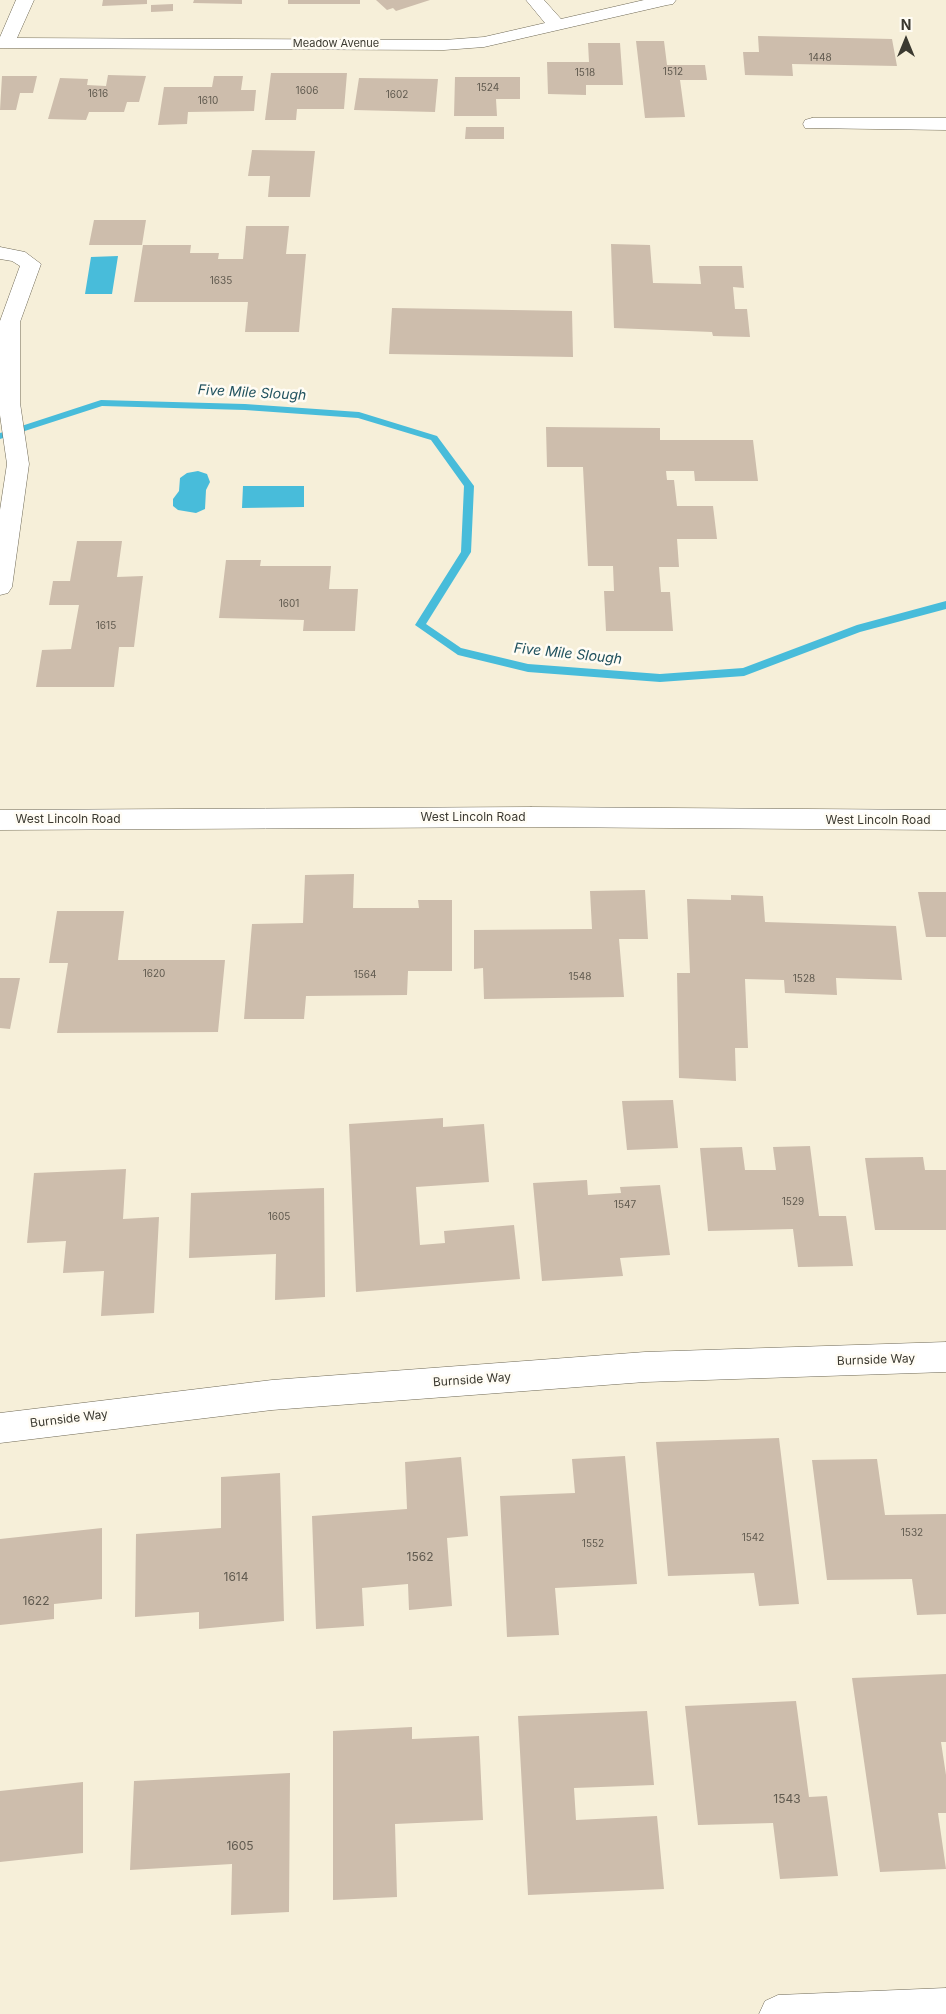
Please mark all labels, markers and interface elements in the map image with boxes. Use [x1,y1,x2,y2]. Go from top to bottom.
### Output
north arrow [881,15,931,65]
text: N [901,16,911,33]
street label: Meadow Avenue [293,37,379,51]
house number: 1448 [808,52,832,64]
house number: 1512 [663,66,683,78]
house number: 1518 [575,67,595,79]
house number: 1524 [477,82,499,94]
house number: 1606 [296,85,318,97]
house number: 1616 [88,88,108,100]
house number: 1602 [386,89,408,101]
house number: 1610 [198,95,218,107]
house number: 1635 [210,275,232,287]
water label: Five Mile Slough [197,382,307,404]
house number: 1601 [279,598,299,610]
house number: 1615 [96,620,116,632]
water label: Five Mile Slough [513,640,623,668]
street label: West Lincoln Road [421,810,525,824]
street label: West Lincoln Road [16,812,120,826]
street label: West Lincoln Road [826,813,930,827]
house number: 1620 [143,968,165,980]
house number: 1564 [354,969,376,981]
house number: 1548 [569,971,591,983]
house number: 1528 [793,973,815,985]
house number: 1529 [782,1196,804,1208]
house number: 1547 [614,1199,636,1211]
house number: 1605 [268,1211,290,1223]
street label: Burnside Way [837,1351,915,1369]
street label: Burnside Way [432,1370,512,1390]
street label: Burnside Way [29,1407,109,1431]
house number: 1532 [901,1527,923,1539]
house number: 1542 [742,1532,764,1544]
house number: 1552 [582,1538,604,1550]
house number: 1562 [407,1550,433,1564]
house number: 1614 [224,1570,248,1584]
house number: 1622 [23,1594,49,1608]
house number: 1543 [773,1792,801,1806]
house number: 1605 [226,1839,254,1853]

